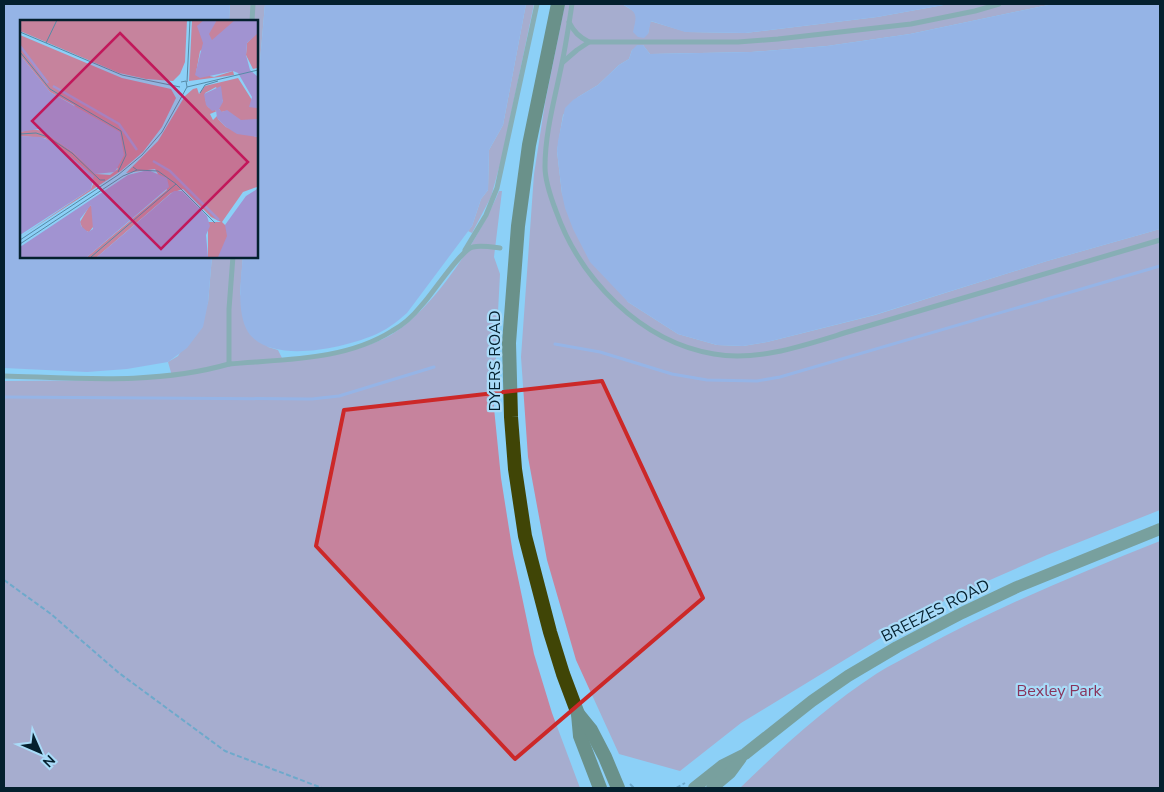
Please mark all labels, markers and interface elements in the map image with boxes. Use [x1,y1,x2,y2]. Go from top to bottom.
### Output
inset map [20,20,258,258]
street label: DYERS ROAD [484,310,506,412]
street label: BREEZES ROAD [877,574,993,648]
park label: Bexley Park [1016,680,1103,702]
north arrow [15,727,65,777]
text: N [38,750,59,771]

